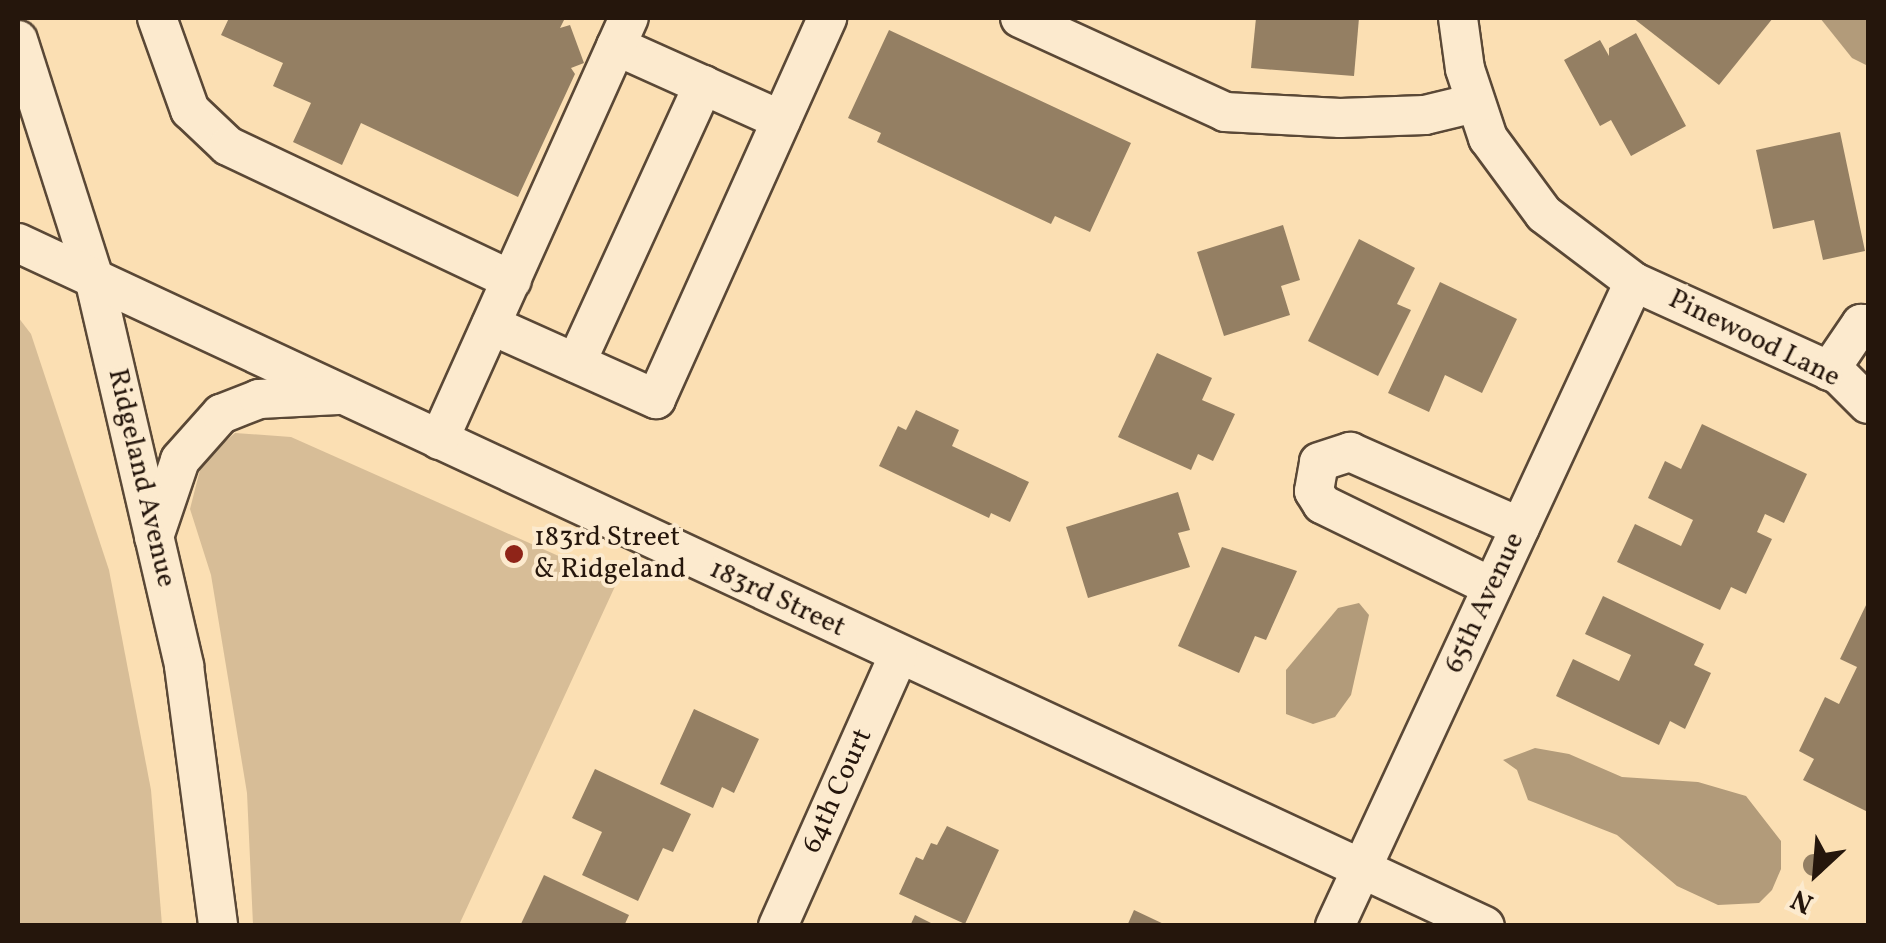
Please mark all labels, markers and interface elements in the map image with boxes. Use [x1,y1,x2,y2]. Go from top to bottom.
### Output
street label: Pinewood Lane [1663,283,1845,395]
street label: Ridgeland Avenue [100,366,182,590]
place label: 183rd Street & Ridgeland [534,521,686,587]
street label: 65th Avenue [1438,527,1532,679]
marker: 183rd Street & Ridgeland [503,543,525,565]
street label: 183rd Street [704,553,850,645]
street label: 64th Court [796,724,880,858]
north arrow [1766,823,1866,923]
text: N [1785,878,1820,922]

